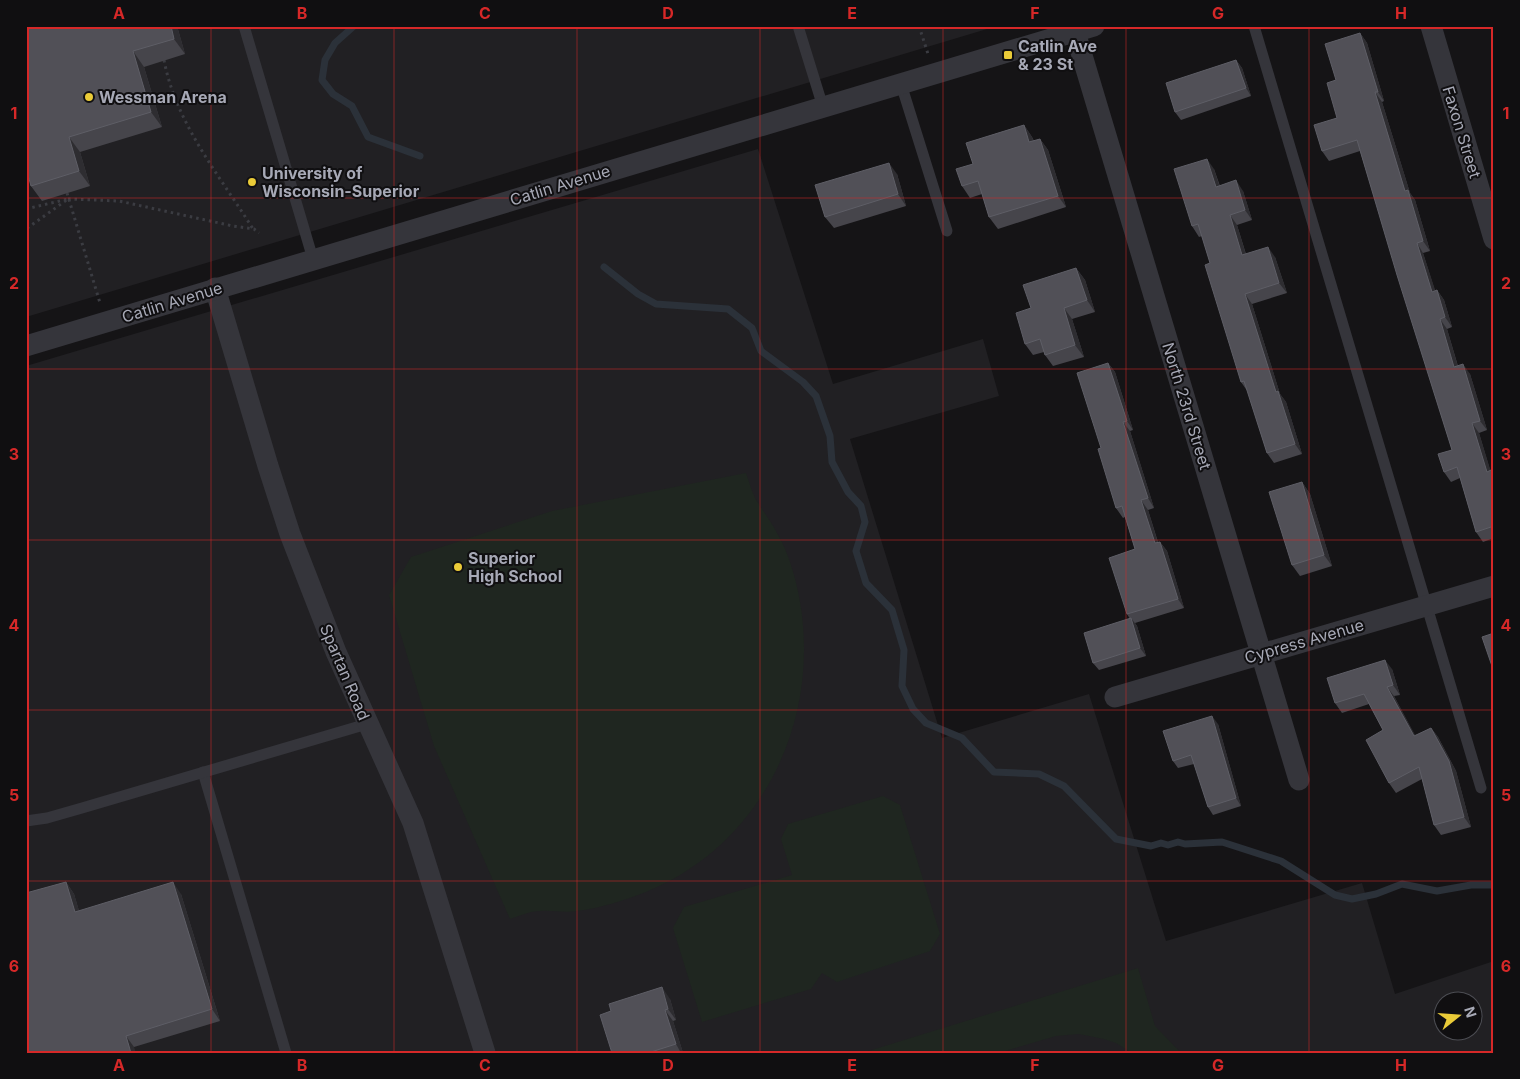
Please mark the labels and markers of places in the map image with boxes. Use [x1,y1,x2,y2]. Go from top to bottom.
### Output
place label: Catlin Ave & 23 St [1018,36,1097,74]
marker: Catlin Ave & 23 St [1002,49,1014,61]
place label: Wessman Arena [99,87,227,107]
marker: Wessman Arena [83,91,95,103]
place label: University of Wisconsin-Superior [262,163,420,201]
marker: University of Wisconsin-Superior [246,176,258,188]
place label: Superior High School [468,548,562,586]
marker: Superior High School [452,561,464,573]

